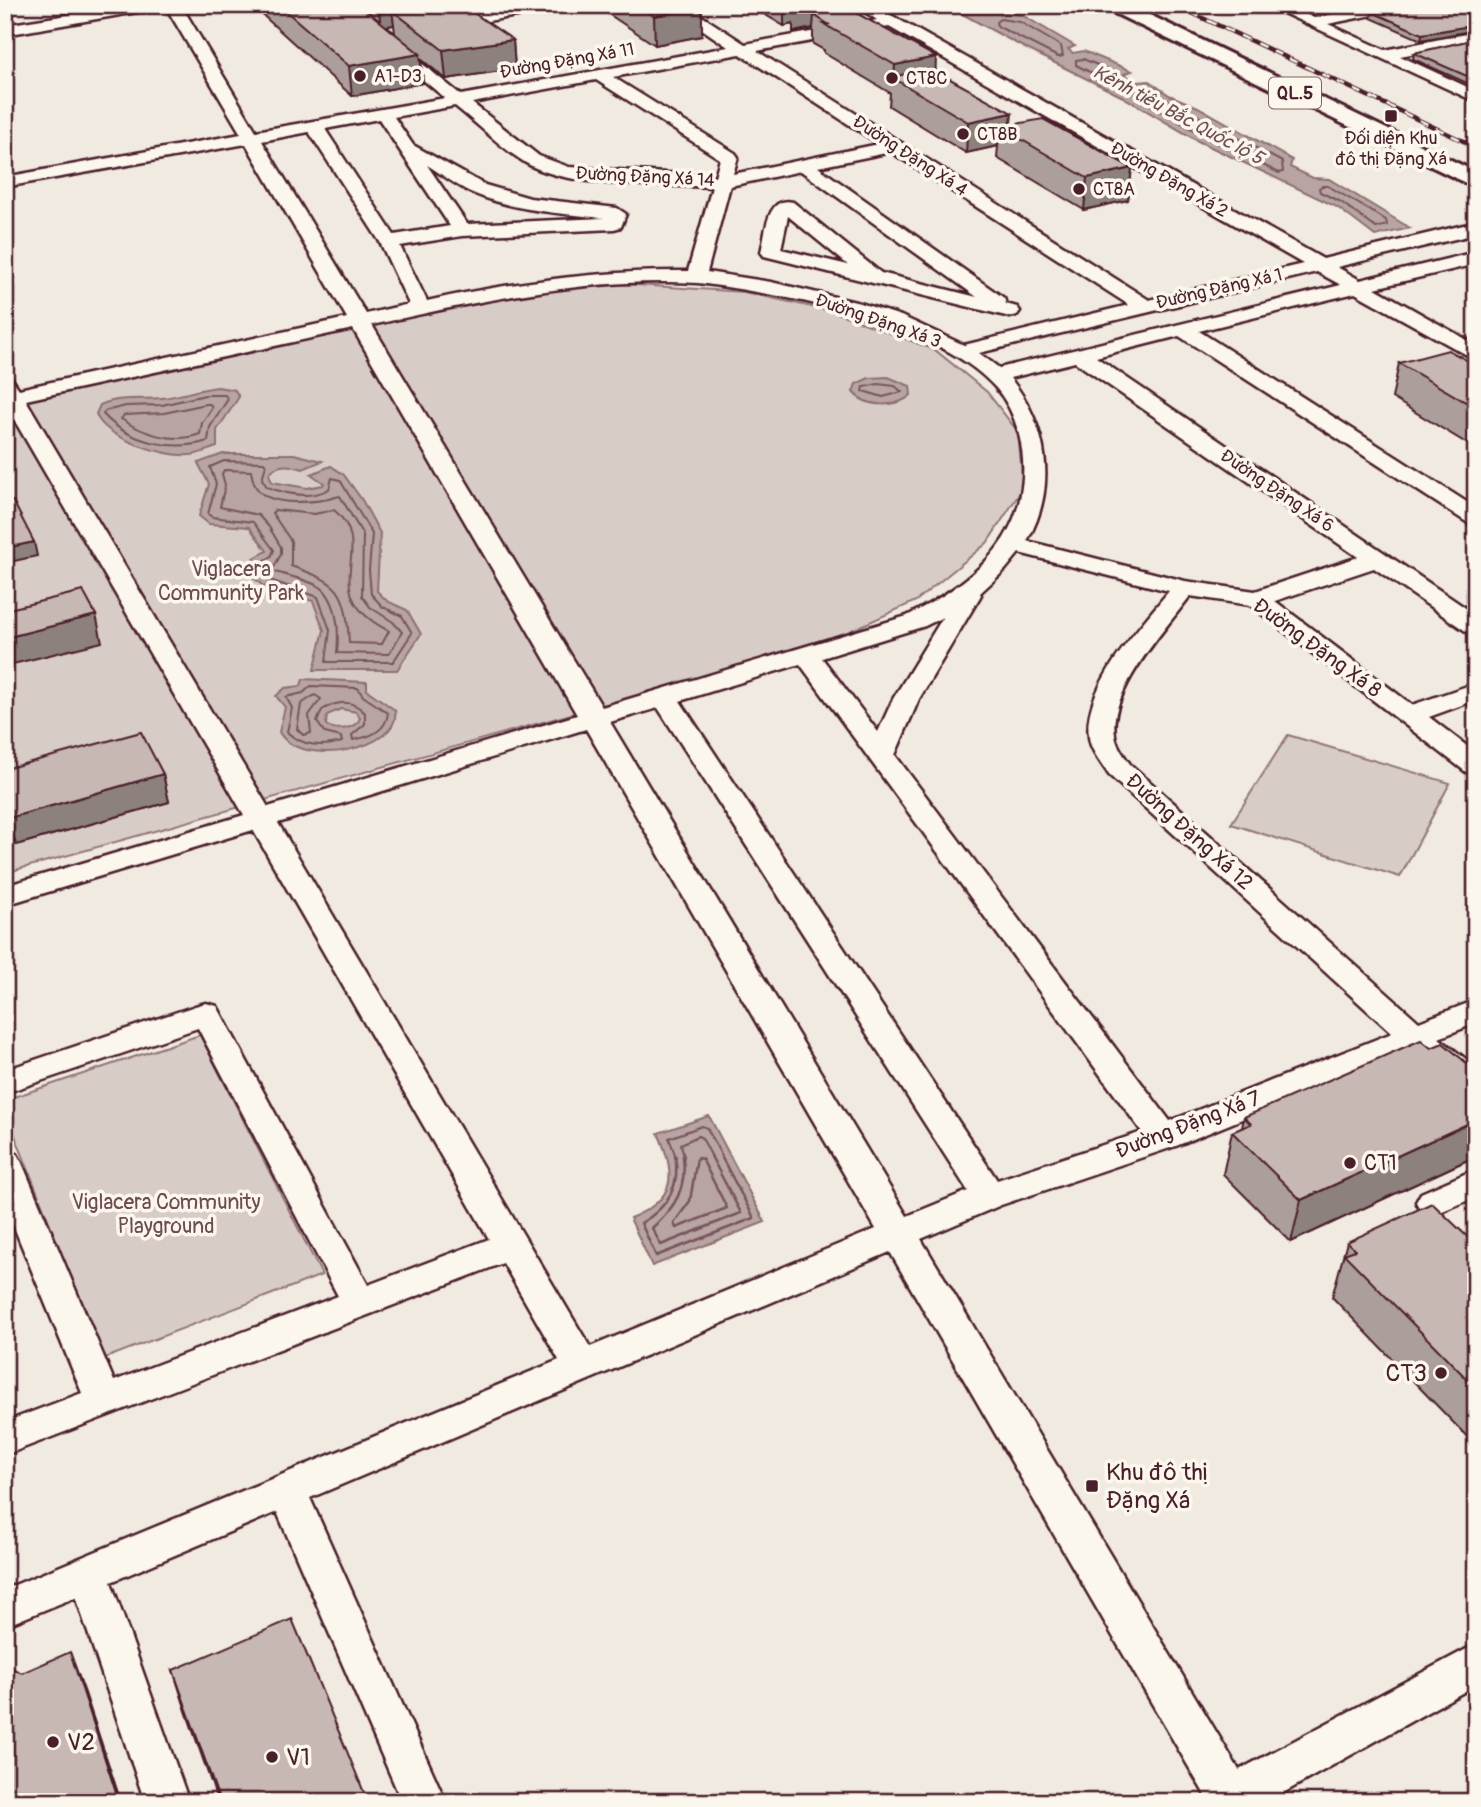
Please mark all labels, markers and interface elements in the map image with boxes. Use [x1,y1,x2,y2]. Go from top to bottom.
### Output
street label: Đường Đặng Xá 11 [498,38,636,84]
water label: Kênh tiêu Bắc Quốc lộ 5 [1089,60,1270,171]
place label: A1-D3 [374,65,422,88]
place label: CT8C [906,67,947,90]
marker: A1-D3 [352,68,368,84]
marker: CT8C [884,70,900,86]
road number: QL.5 [1269,78,1321,108]
marker: Đối diện Khu đô thị Đặng Xá [1383,108,1399,124]
street label: Đường Đặng Xá 4 [848,110,972,202]
place label: CT8B [977,123,1017,146]
marker: CT8B [955,126,971,142]
place label: Đối diện Khu đô thị Đặng Xá [1335,127,1447,171]
street label: Đường Đặng Xá 2 [1106,137,1232,223]
street label: Đường Đặng Xá 14 [575,162,716,192]
place label: CT8A [1093,178,1135,201]
marker: CT8A [1071,181,1087,197]
street label: Đường Đặng Xá 1 [1154,263,1284,315]
street label: Đường Đặng Xá 3 [812,289,944,353]
street label: Đường Đặng Xá 6 [1216,444,1338,538]
park label: Viglacera Community Park [158,556,304,607]
street label: Đường Đặng Xá 8 [1247,592,1387,704]
street label: Đường Đặng Xá 12 [1120,768,1258,896]
street label: Đường Đặng Xá 7 [1112,1085,1264,1165]
place label: CT1 [1364,1150,1397,1177]
marker: CT1 [1342,1155,1358,1171]
park label: Viglacera Community Playground [72,1189,261,1240]
place label: CT3 [1385,1359,1427,1388]
marker: CT3 [1433,1365,1449,1381]
place label: Khu đô thị Đặng Xá [1106,1458,1208,1515]
marker: Khu đô thị Đặng Xá [1084,1478,1100,1494]
place label: V2 [67,1728,95,1757]
marker: V2 [45,1734,61,1750]
place label: V1 [286,1743,310,1772]
marker: V1 [264,1749,280,1765]

